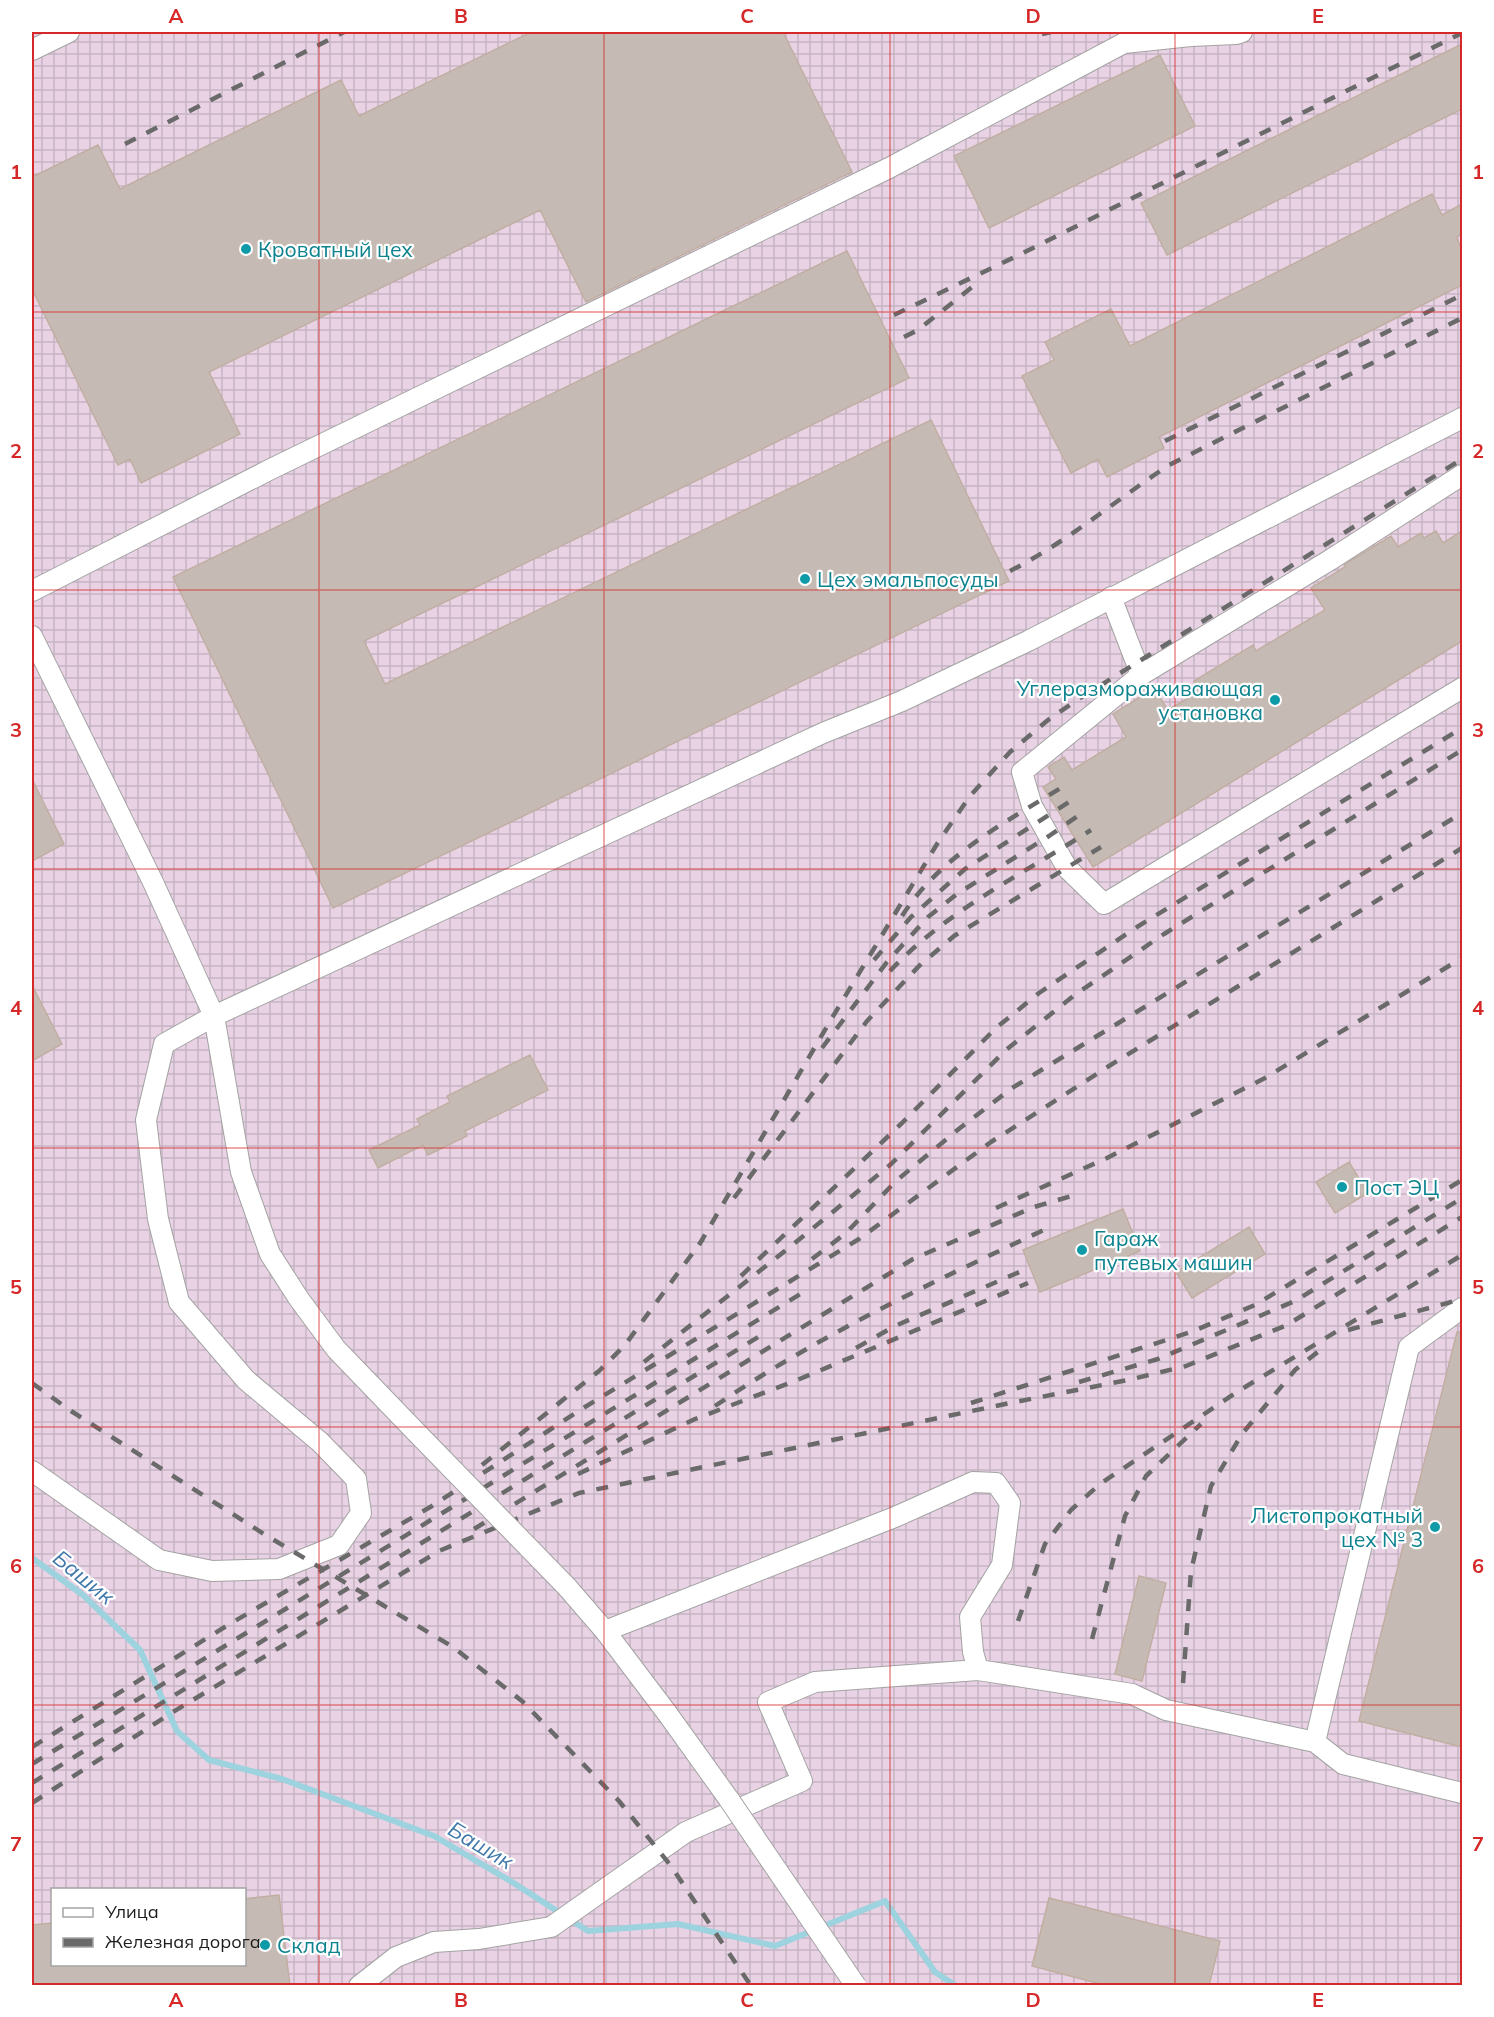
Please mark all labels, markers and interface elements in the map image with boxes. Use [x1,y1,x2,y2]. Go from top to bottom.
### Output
text: A [169,3,184,28]
text: B [454,3,468,28]
text: C [740,3,754,28]
text: D [1025,3,1041,28]
text: E [1312,3,1324,28]
text: 1 [10,159,22,184]
text: 1 [1472,159,1484,184]
place label: Кроватный цех [258,236,413,262]
marker: Кроватный цех [239,242,253,256]
text: 2 [10,438,22,463]
text: 2 [1472,438,1484,463]
place label: Цех эмальпосуды [817,566,999,592]
marker: Цех эмальпосуды [798,572,812,586]
place label: Углеразмораживающая установка [1015,675,1263,725]
marker: Углеразмораживающая установка [1268,693,1282,707]
text: 3 [10,717,22,742]
text: 3 [1472,717,1484,742]
text: 4 [10,995,22,1020]
text: 4 [1472,995,1484,1020]
place label: Поcт ЭЦ [1354,1174,1439,1200]
marker: Поcт ЭЦ [1335,1180,1349,1194]
place label: Гараж путевых машин [1094,1225,1252,1275]
marker: Гараж путевых машин [1075,1243,1089,1257]
text: 5 [10,1274,22,1299]
text: 5 [1472,1274,1484,1299]
place label: Листопрокатный цех № 3 [1250,1502,1423,1552]
marker: Листопрокатный цех № 3 [1428,1520,1442,1534]
water label: Башик [48,1544,121,1611]
text: 6 [10,1553,22,1578]
text: 6 [1472,1553,1484,1578]
water label: Башик [443,1815,520,1876]
text: 7 [10,1831,22,1856]
text: 7 [1472,1831,1484,1856]
legend [51,1888,246,1966]
text: Улица [104,1900,159,1923]
text: Железная дорога [105,1930,261,1953]
place label: Склад [277,1932,341,1958]
marker: Склад [258,1938,272,1952]
text: A [169,1987,184,2012]
text: B [454,1987,468,2012]
text: C [740,1987,754,2012]
text: D [1025,1987,1041,2012]
text: E [1312,1987,1324,2012]

